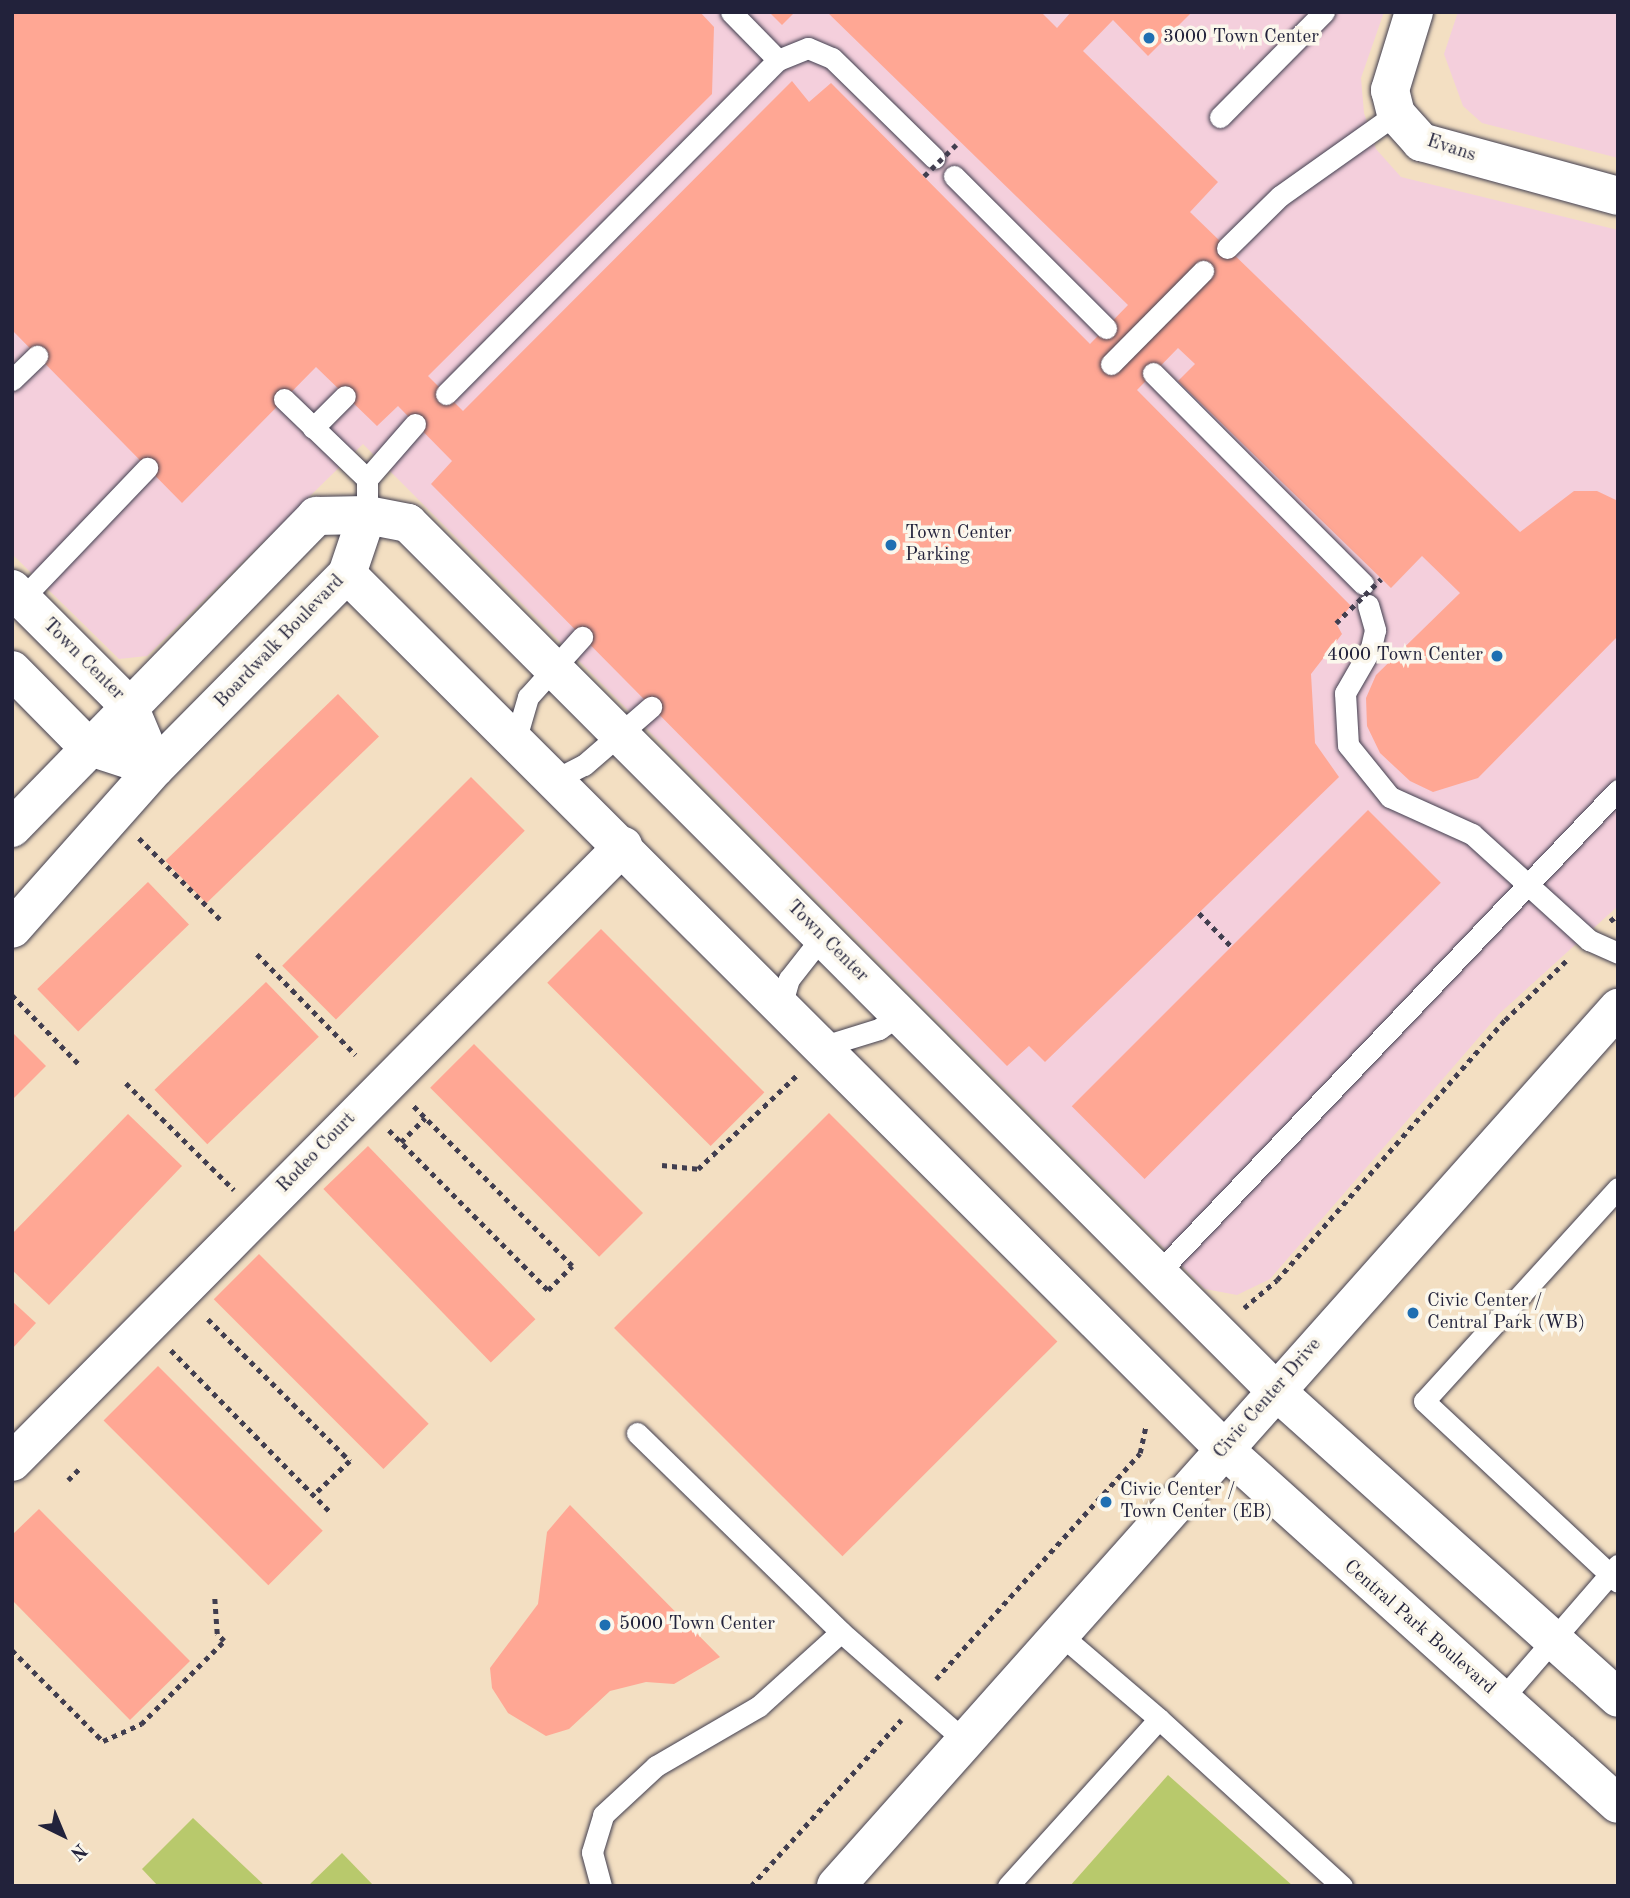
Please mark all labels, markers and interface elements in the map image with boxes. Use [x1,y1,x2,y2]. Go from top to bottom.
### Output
place label: 3000 Town Center [1163,27,1319,49]
marker: 3000 Town Center [1141,30,1157,46]
street label: Evans [1423,130,1479,168]
place label: Town Center Parking [905,523,1012,567]
marker: Town Center Parking [883,537,899,553]
street label: Boardwalk Boulevard [210,571,350,713]
street label: Town Center [37,614,129,706]
place label: 4000 Town Center [1327,645,1483,667]
marker: 4000 Town Center [1489,648,1505,664]
street label: Town Center [781,896,873,988]
street label: Rodeo Court [273,1108,361,1198]
place label: Civic Center / Central Park (WB) [1427,1291,1585,1335]
marker: Civic Center / Central Park (WB) [1405,1305,1421,1321]
street label: Civic Center Drive [1209,1334,1327,1464]
place label: Civic Center / Town Center (EB) [1120,1480,1272,1524]
marker: Civic Center / Town Center (EB) [1098,1494,1114,1510]
street label: Central Park Boulevard [1338,1556,1500,1700]
place label: 5000 Town Center [619,1614,775,1636]
marker: 5000 Town Center [597,1617,613,1633]
north arrow [28,1800,98,1870]
text: N [66,1839,89,1863]

